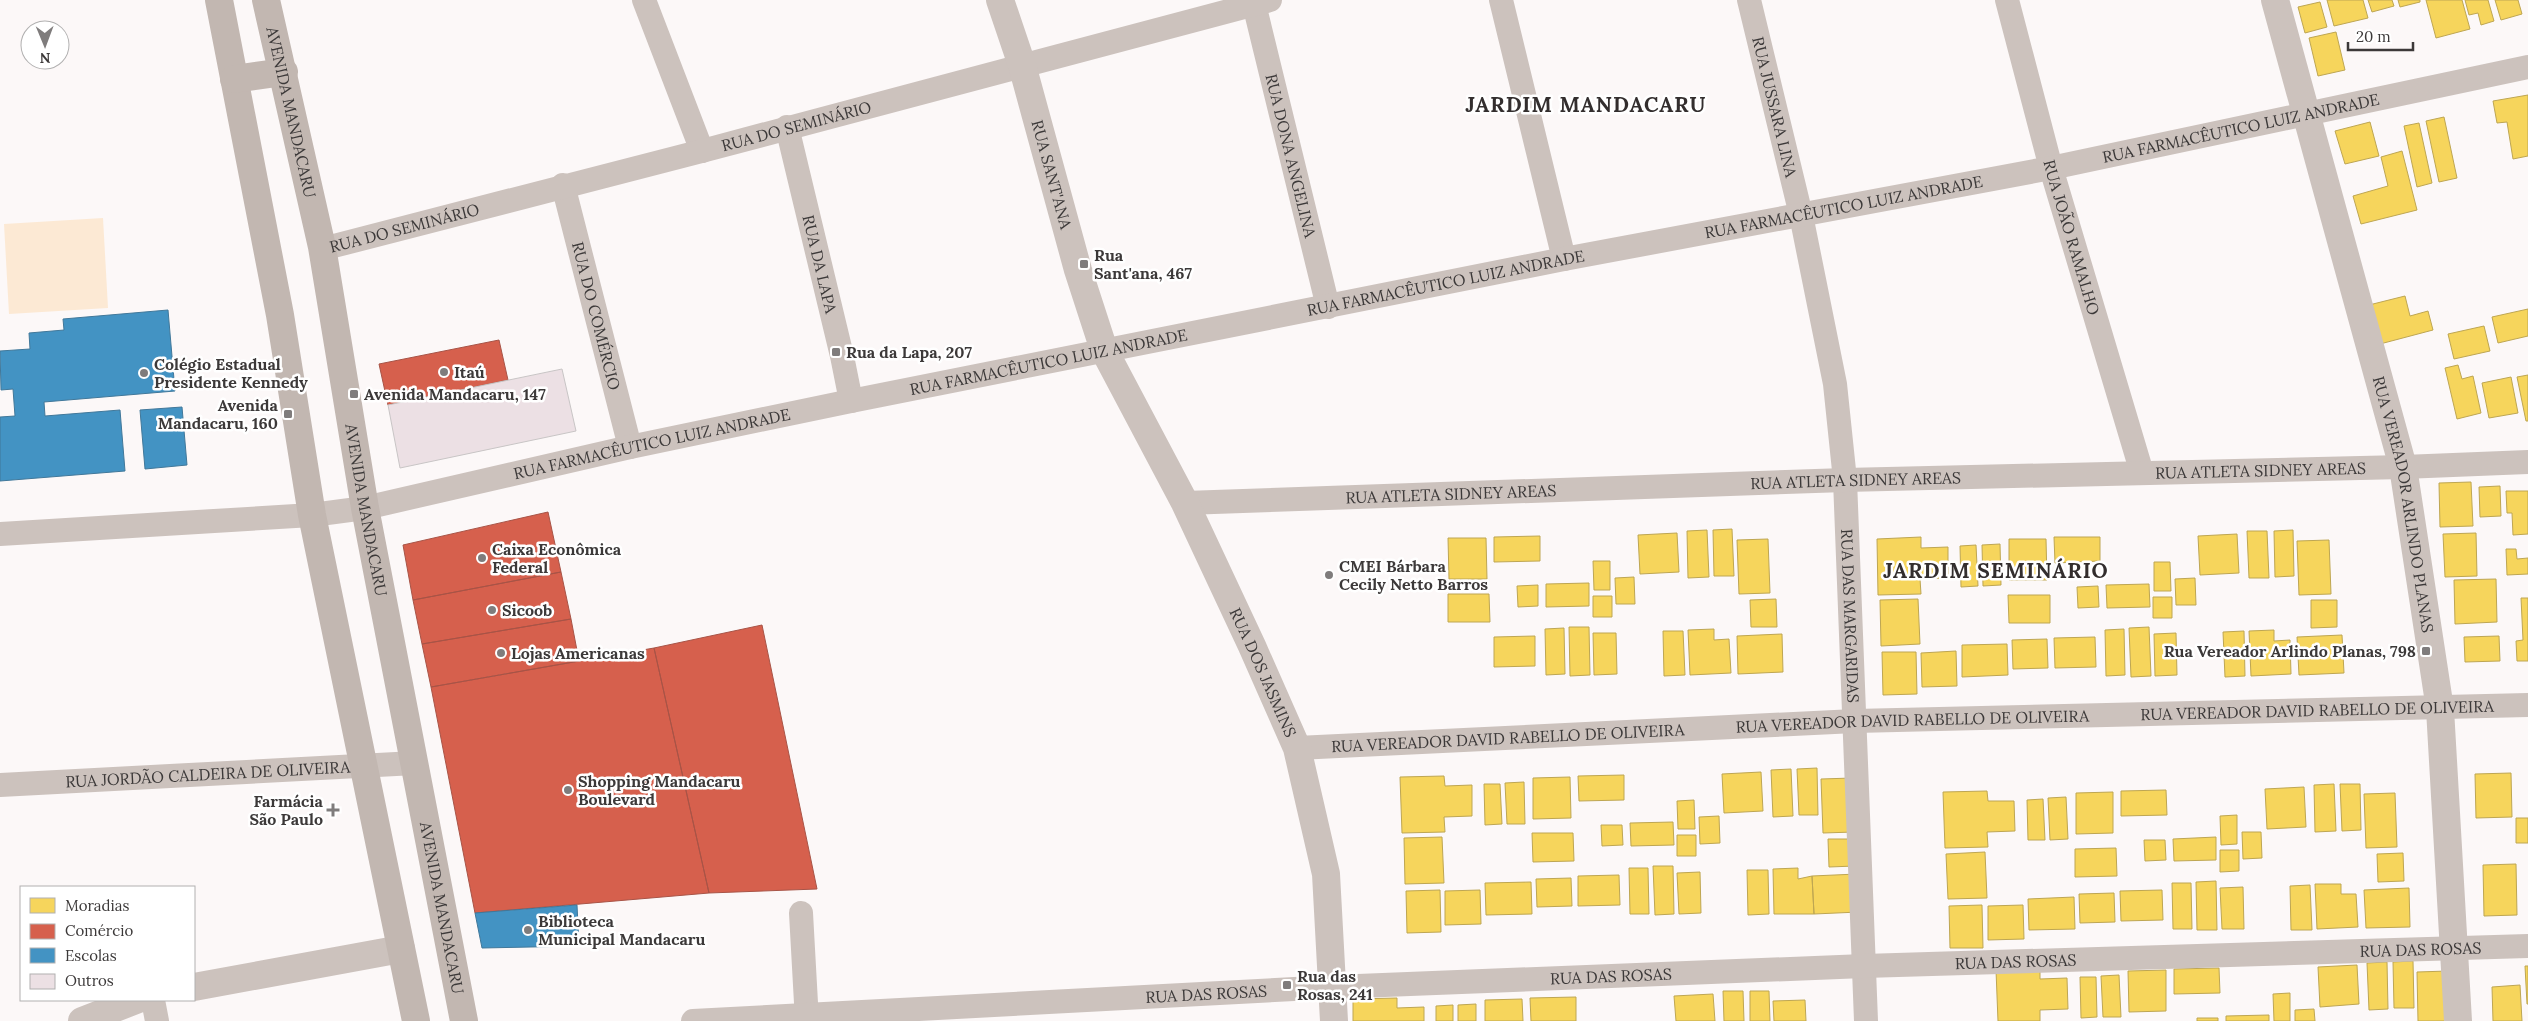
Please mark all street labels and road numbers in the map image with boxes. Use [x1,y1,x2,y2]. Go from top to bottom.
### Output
street label: AVENIDA MANDACARU [262,24,321,200]
street label: RUA JUSSARA LINA [1748,35,1802,180]
street label: RUA DONA ANGELINA [1261,72,1321,240]
street label: RUA FARMACÊUTICO LUIZ ANDRADE [2100,89,2381,167]
street label: RUA DO SEMINÁRIO [719,96,873,155]
street label: RUA SANT'ANA [1027,118,1077,232]
street label: RUA JOÃO RAMALHO [2039,158,2104,317]
street label: RUA FARMACÊUTICO LUIZ ANDRADE [1703,171,1984,243]
street label: RUA DO SEMINÁRIO [327,199,481,257]
street label: RUA DA LAPA [798,213,842,316]
street label: RUA DO COMÉRCIO [568,240,625,392]
street label: RUA FARMACÊUTICO LUIZ ANDRADE [1305,245,1586,320]
street label: RUA FARMACÊUTICO LUIZ ANDRADE [908,324,1189,399]
street label: RUA VEREADOR ARLINDO PLANAS [2369,374,2438,634]
street label: RUA FARMACÊUTICO LUIZ ANDRADE [512,404,792,484]
street label: AVENIDA MANDACARU [341,421,392,598]
street label: RUA ATLETA SIDNEY AREAS [2155,458,2366,483]
street label: RUA ATLETA SIDNEY AREAS [1750,467,1961,493]
street label: RUA ATLETA SIDNEY AREAS [1345,480,1557,507]
street label: RUA DAS MARGARIDAS [1837,528,1864,703]
street label: RUA DOS JASMINS [1225,604,1301,740]
street label: RUA VEREADOR DAVID RABELLO DE OLIVEIRA [2140,696,2495,724]
street label: RUA VEREADOR DAVID RABELLO DE OLIVEIRA [1735,705,2090,737]
street label: RUA VEREADOR DAVID RABELLO DE OLIVEIRA [1331,719,1686,756]
street label: RUA JORDÃO CALDEIRA DE OLIVEIRA [65,756,352,792]
street label: AVENIDA MANDACARU [416,819,469,996]
street label: RUA DAS ROSAS [2359,937,2482,961]
street label: RUA DAS ROSAS [1954,950,2077,973]
street label: RUA DAS ROSAS [1550,964,1672,988]
street label: RUA DAS ROSAS [1145,981,1268,1007]

